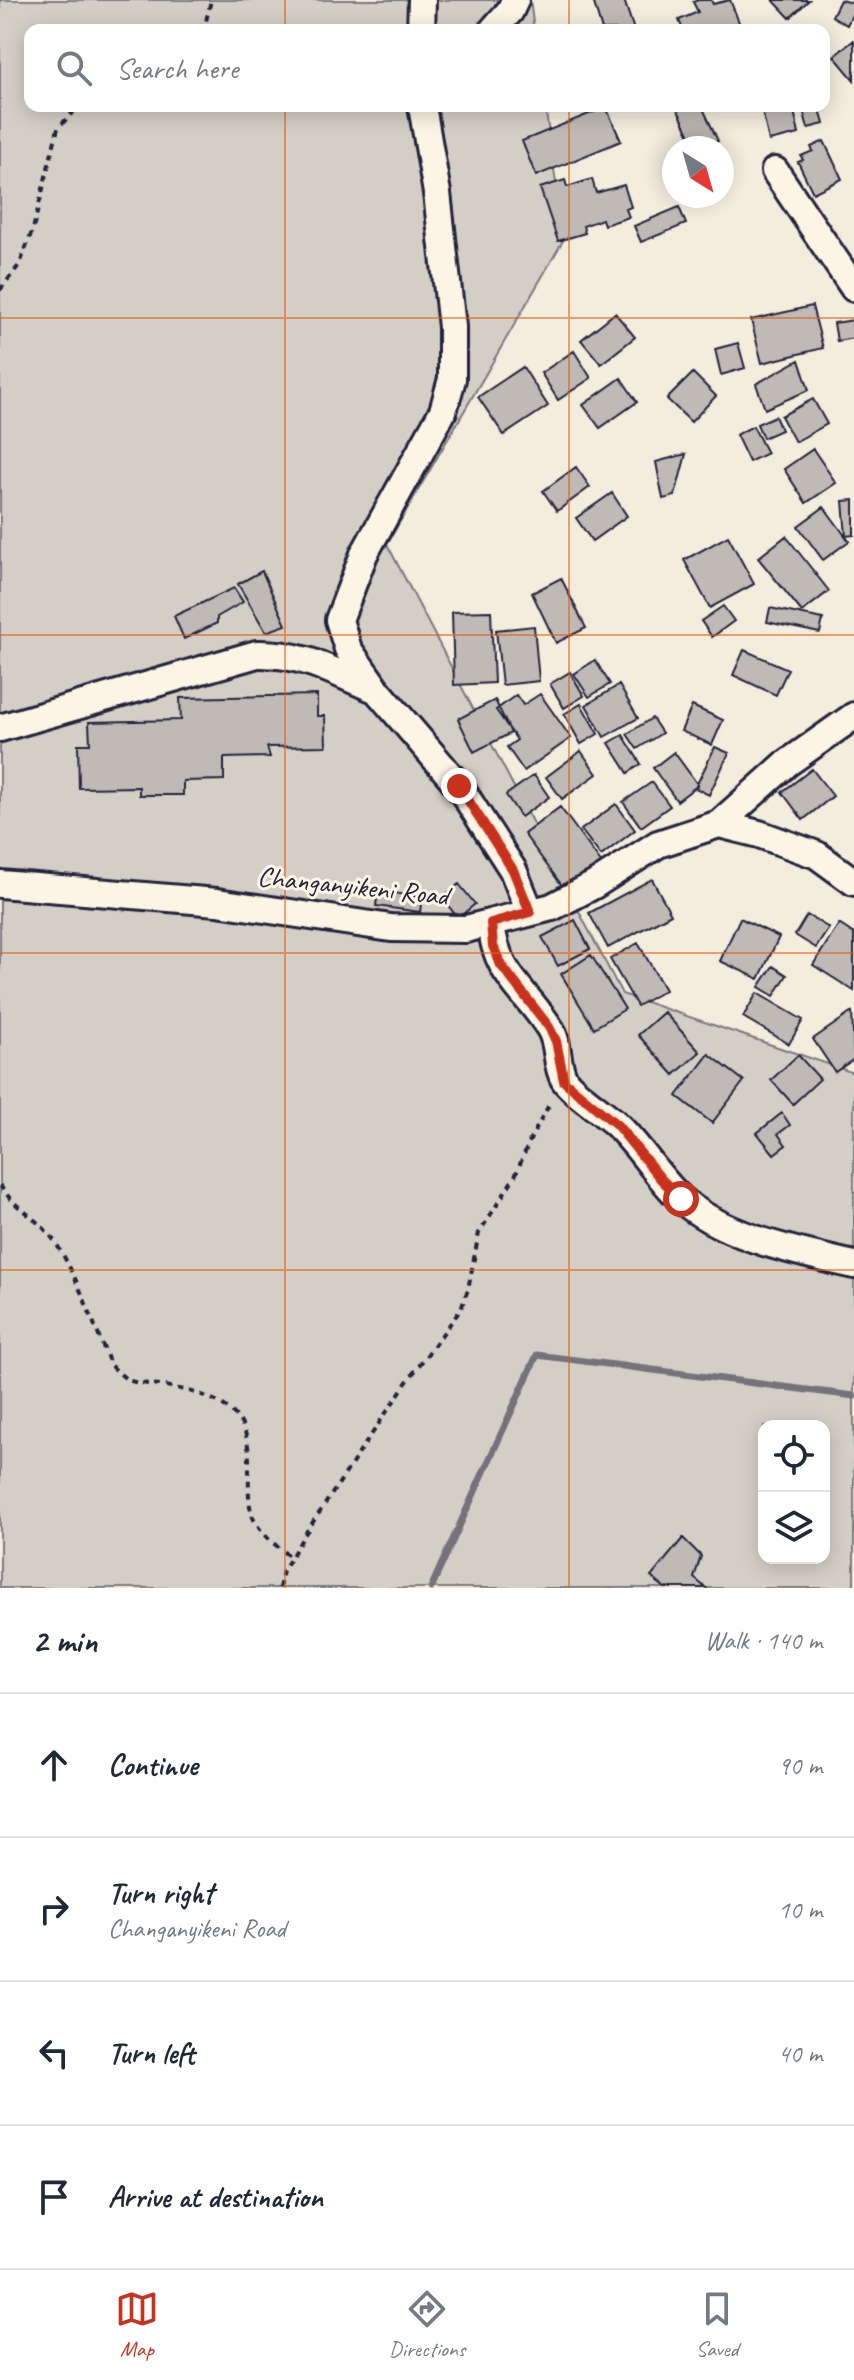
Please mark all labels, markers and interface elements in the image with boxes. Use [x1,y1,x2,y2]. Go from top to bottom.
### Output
search box [24,24,830,112]
icon: search [52,46,96,90]
text: Search here [116,49,238,87]
north arrow [662,136,734,208]
route end [441,768,477,804]
street label: Changanyikeni Road [256,858,454,913]
route start [663,1181,699,1217]
map controls [758,1420,830,1564]
button: locate [758,1420,830,1492]
button: layers [758,1492,830,1564]
text: 2 min [32,1619,97,1662]
text: Walk · 140 m [705,1624,822,1657]
icon: ahead [32,1743,76,1787]
text: Continue [108,1746,198,1784]
text: 90 m [778,1749,822,1782]
text: Turn right [108,1874,213,1912]
icon: right [32,1887,76,1931]
text: 10 m [778,1893,822,1926]
text: Changanyikeni Road [108,1912,286,1945]
icon: left [32,2031,76,2075]
text: Turn left [108,2034,195,2072]
text: 40 m [778,2037,822,2070]
icon: arrive [32,2175,76,2219]
text: Arrive at destination [108,2178,323,2216]
tab: Map [115,2287,159,2363]
tab: Directions [389,2287,465,2363]
tab: Saved [695,2287,739,2363]

